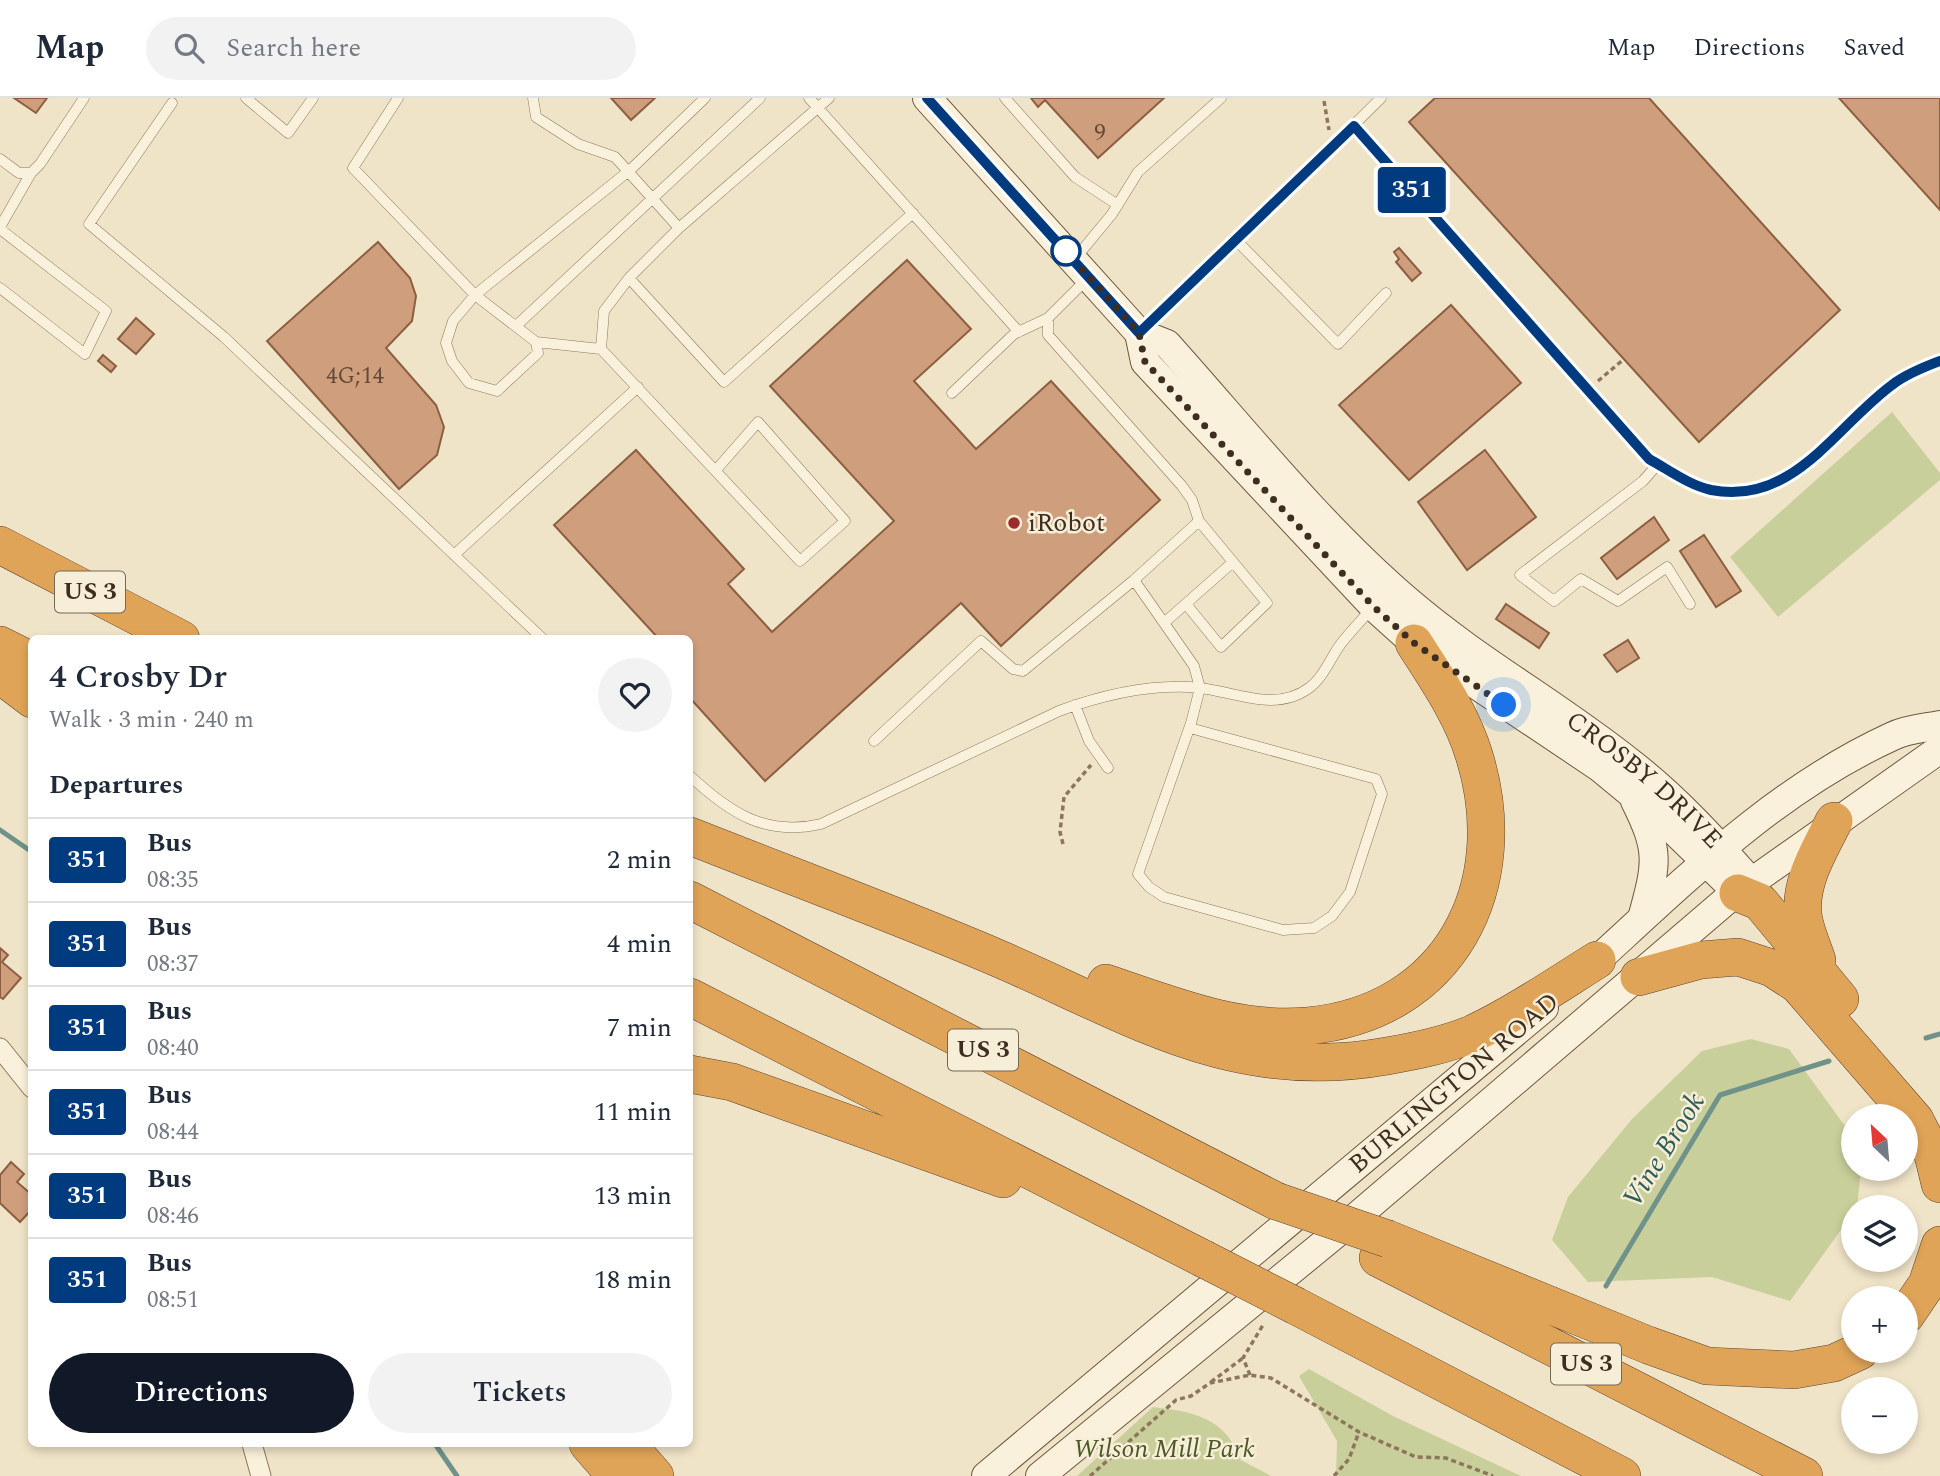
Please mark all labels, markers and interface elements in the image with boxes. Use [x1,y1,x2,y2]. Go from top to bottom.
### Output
search box [146,17,636,80]
text: Map [35,23,104,73]
text: Search here [226,28,361,68]
icon: search [170,29,208,67]
text: Map [1607,30,1655,66]
text: Directions [1693,30,1805,66]
text: Saved [1843,30,1905,66]
house number: 9 [1094,116,1106,151]
line badge: 351 [1372,167,1452,213]
text: 351 [1392,172,1432,208]
unlabelled marker [1051,236,1081,266]
house number: 4G;14 [326,359,384,394]
place label: iRobot [1028,503,1105,543]
marker: iRobot [1006,515,1022,531]
road number: US 3 [55,572,125,612]
text: 4 Crosby Dr [49,652,227,702]
button: heart [598,658,672,732]
your location [1486,687,1521,722]
street label: CROSBY DRIVE [1558,701,1732,858]
text: Walk · 3 min · 240 m [49,703,254,738]
text: Departures [49,765,183,805]
text: Bus [147,823,192,863]
text: 2 min [607,840,672,880]
text: 351 [67,842,108,878]
text: 08:35 [147,863,199,898]
text: Bus [147,907,192,947]
text: 4 min [607,924,672,964]
text: 351 [67,926,108,962]
text: 08:37 [147,947,199,982]
street label: BURLINGTON ROAD [1340,983,1568,1183]
text: Bus [147,991,192,1031]
text: 7 min [607,1008,672,1048]
text: 351 [67,1010,108,1046]
road number: US 3 [948,1030,1018,1070]
text: 08:40 [147,1031,199,1066]
text: Bus [147,1075,192,1115]
water label: Vine Brook [1612,1084,1716,1216]
text: 11 min [594,1092,672,1132]
text: 351 [67,1094,108,1130]
north arrow [1841,1104,1918,1181]
map controls [1841,1104,1918,1454]
text: 08:44 [147,1115,199,1150]
text: Bus [147,1159,192,1199]
text: 13 min [594,1176,672,1216]
text: 351 [67,1178,108,1214]
button: layers [1841,1195,1918,1272]
text: 08:46 [147,1199,199,1234]
text: Bus [147,1243,192,1283]
text: 18 min [594,1260,672,1300]
text: 351 [67,1262,108,1298]
text: 08:51 [147,1283,199,1318]
button: + [1841,1286,1918,1363]
road number: US 3 [1551,1344,1621,1384]
button: Directions [49,1353,354,1433]
button: Tickets [368,1353,672,1433]
button: − [1841,1377,1918,1454]
park label: Wilson Mill Park [1073,1429,1255,1469]

